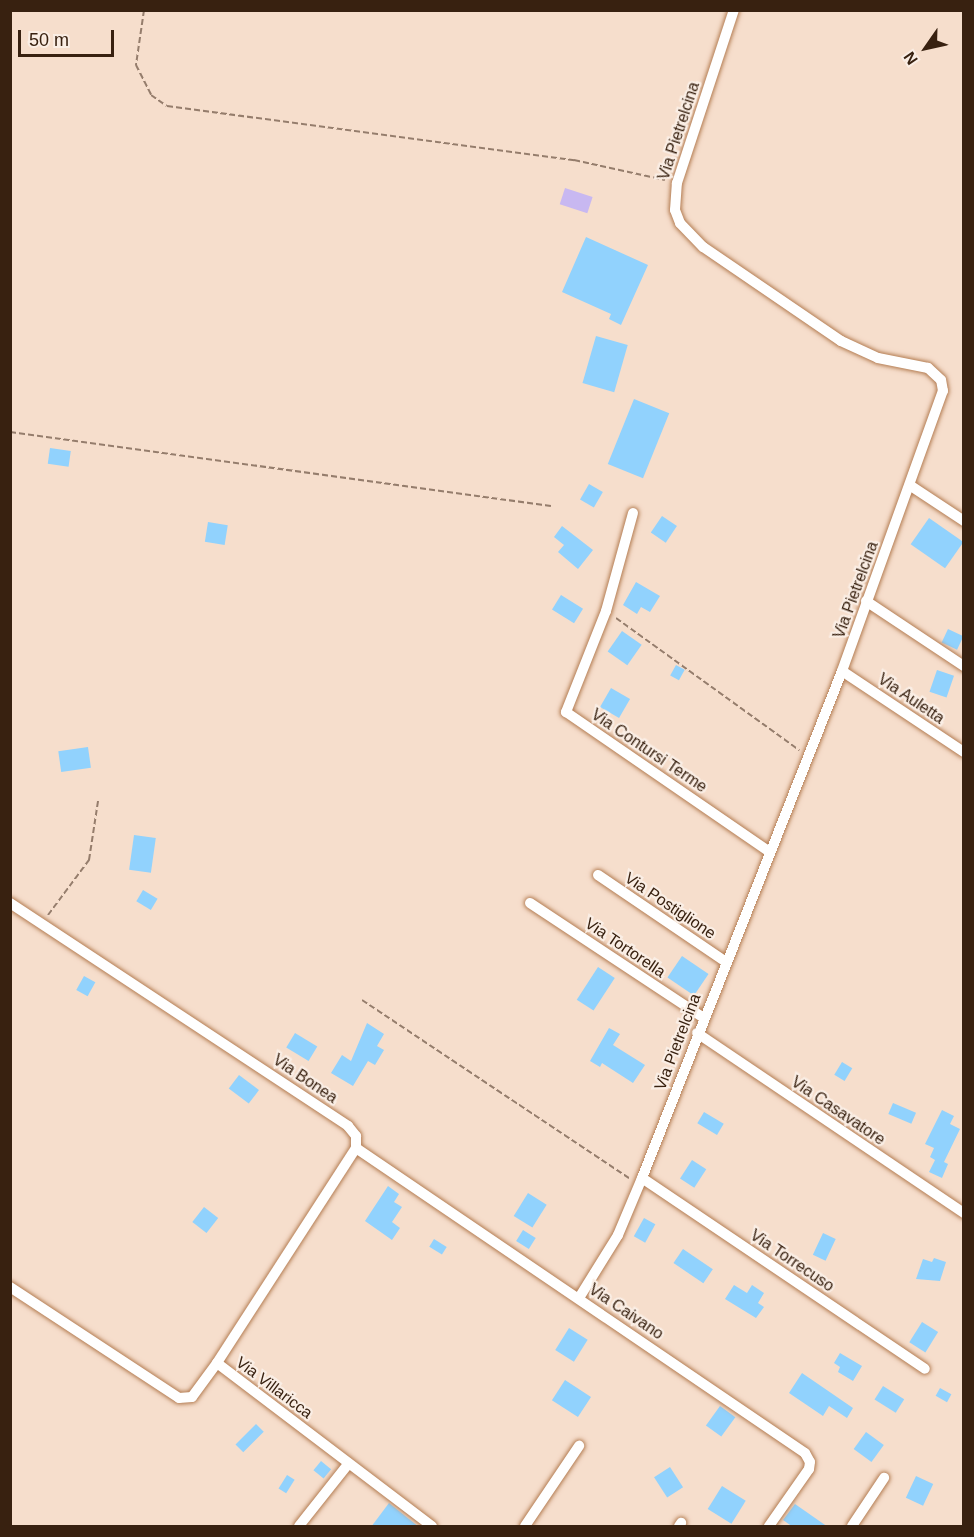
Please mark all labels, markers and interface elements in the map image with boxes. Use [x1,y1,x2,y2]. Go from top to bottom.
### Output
scale bar [21,18,117,56]
north arrow [896,18,956,78]
text: 50 m [29,30,69,50]
text: N [900,49,921,68]
street label: Via Pietrelcina [654,80,704,182]
street label: Via Pietrelcina [830,539,882,641]
street label: Via Auletta [874,669,948,729]
street label: Via Contursi Terme [587,705,711,797]
street label: Via Postiglione [621,869,719,943]
street label: Via Tortorella [581,914,669,982]
street label: Via Pietrelcina [651,991,705,1093]
street label: Via Bonea [269,1050,341,1108]
street label: Via Casavatore [787,1073,889,1149]
street label: Via Torrecuso [746,1226,838,1296]
street label: Via Caivano [585,1280,667,1344]
street label: Via Villaricca [232,1353,316,1423]

